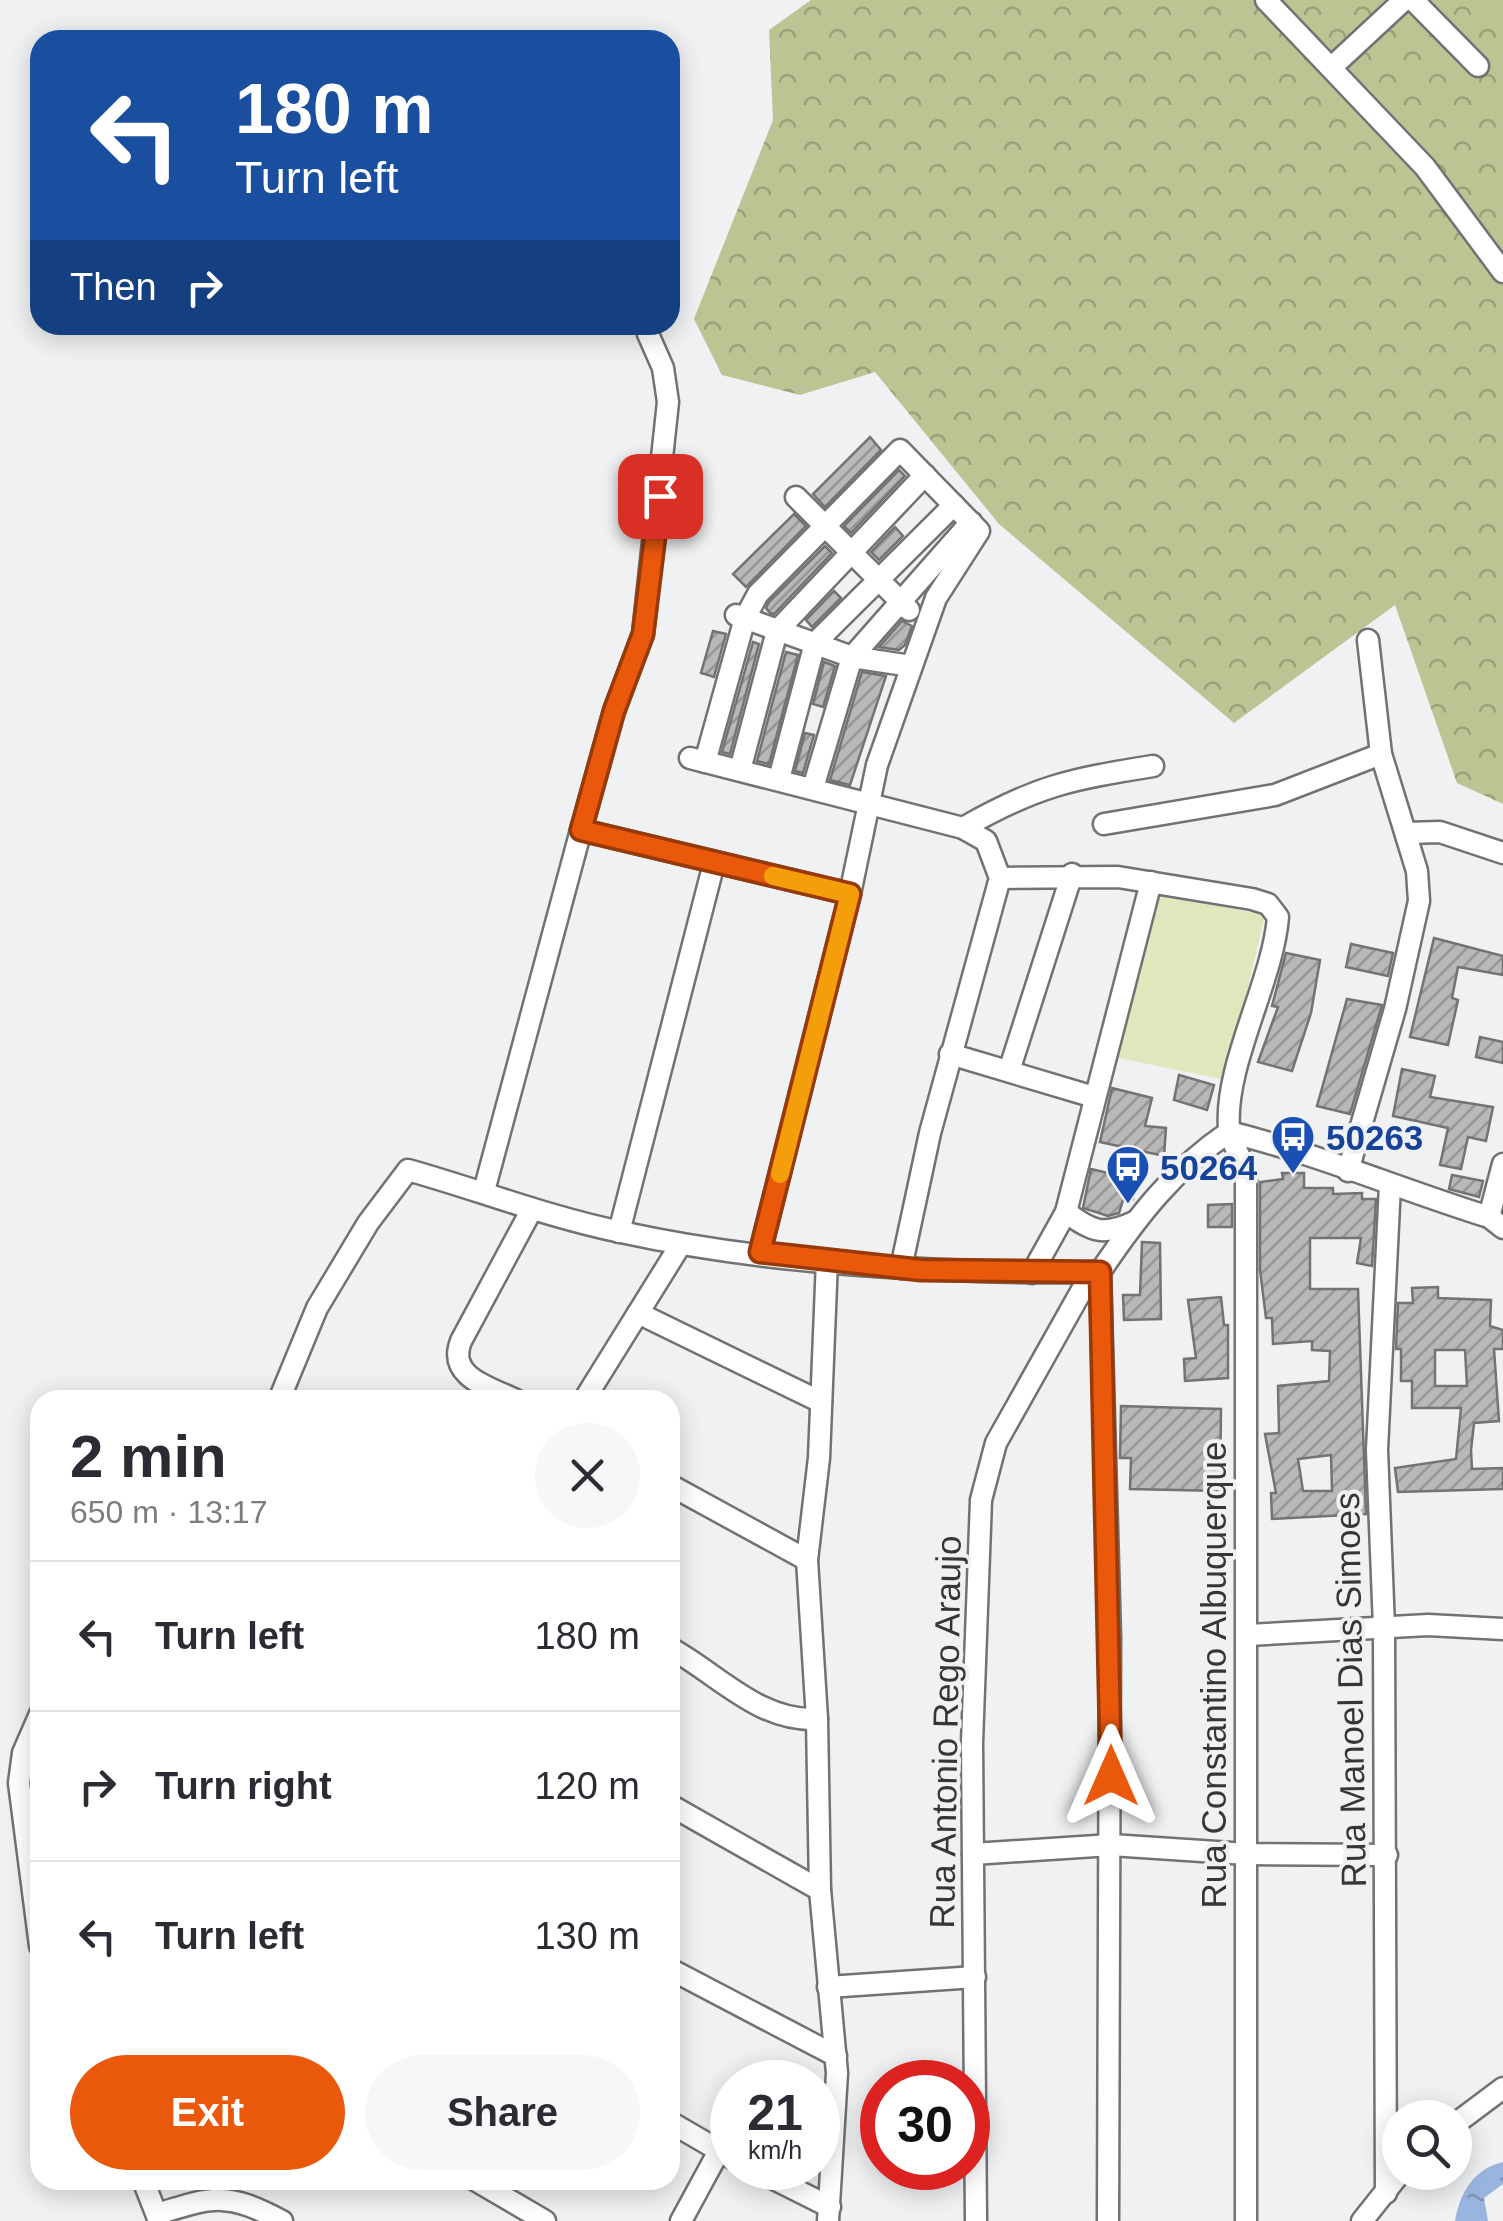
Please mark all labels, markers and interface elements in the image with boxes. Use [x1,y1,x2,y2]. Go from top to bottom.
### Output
icon: left [70,70,200,200]
text: 180 m [235,70,433,148]
text: Turn left [235,152,398,203]
icon: right [177,260,232,315]
text: Then [70,266,157,308]
pin [618,454,703,539]
icon: arrive [633,469,688,524]
bus stop icon: 50263 [1270,1114,1316,1175]
place label: 50263 [1326,1118,1423,1157]
bus stop icon: 50264 [1105,1144,1151,1205]
place label: 50264 [1160,1148,1258,1187]
text: 2 min [70,1423,227,1490]
button: close [535,1423,640,1528]
street label: Rua Constantino Albuquerque [1194,1441,1233,1909]
street label: Rua Manoel Dias Simoes [1327,1492,1373,1888]
text: 650 m · 13:17 [70,1494,267,1530]
street label: Rua Antonio Rego Araujo [922,1535,968,1929]
icon: left [70,1609,125,1664]
text: Turn left [155,1615,304,1657]
text: 180 m [534,1615,640,1657]
position arrow [1059,1724,1163,1828]
icon: right [70,1759,125,1814]
text: Turn right [155,1765,332,1807]
text: 120 m [534,1765,640,1807]
icon: left [70,1909,125,1964]
text: Turn left [155,1915,304,1957]
text: 130 m [534,1915,640,1957]
button: Exit [70,2055,345,2170]
button: Share [365,2055,640,2170]
speed limit sign: 30 [860,2060,990,2190]
text: 21 [747,2085,803,2141]
map controls [1382,2100,1472,2190]
button: search [1382,2100,1472,2190]
text: km/h [748,2136,802,2164]

